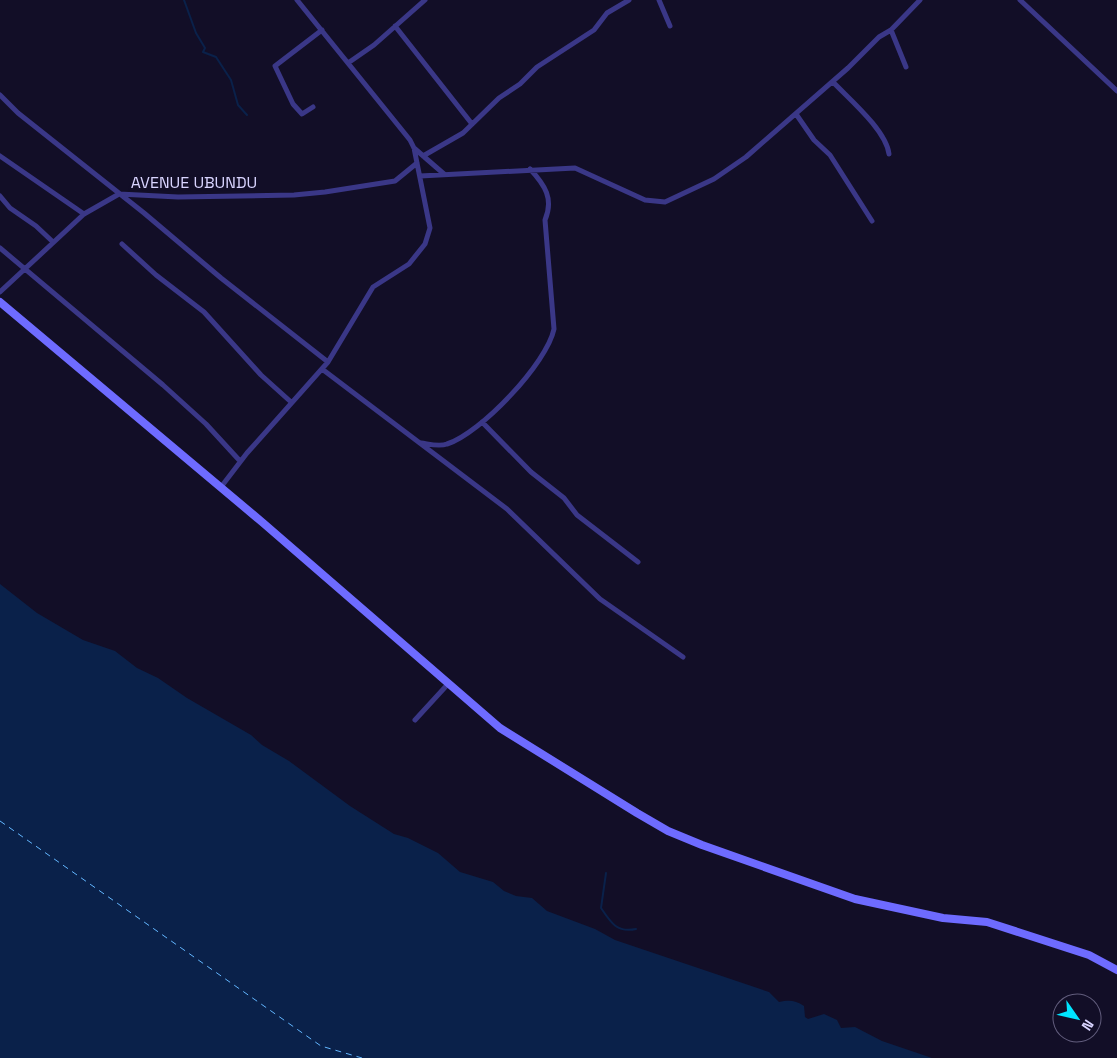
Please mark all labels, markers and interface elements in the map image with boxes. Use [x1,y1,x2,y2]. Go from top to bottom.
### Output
street label: AVENUE UBUNDU [131,172,257,193]
north arrow [1052,993,1102,1043]
text: N [1078,1016,1098,1034]

